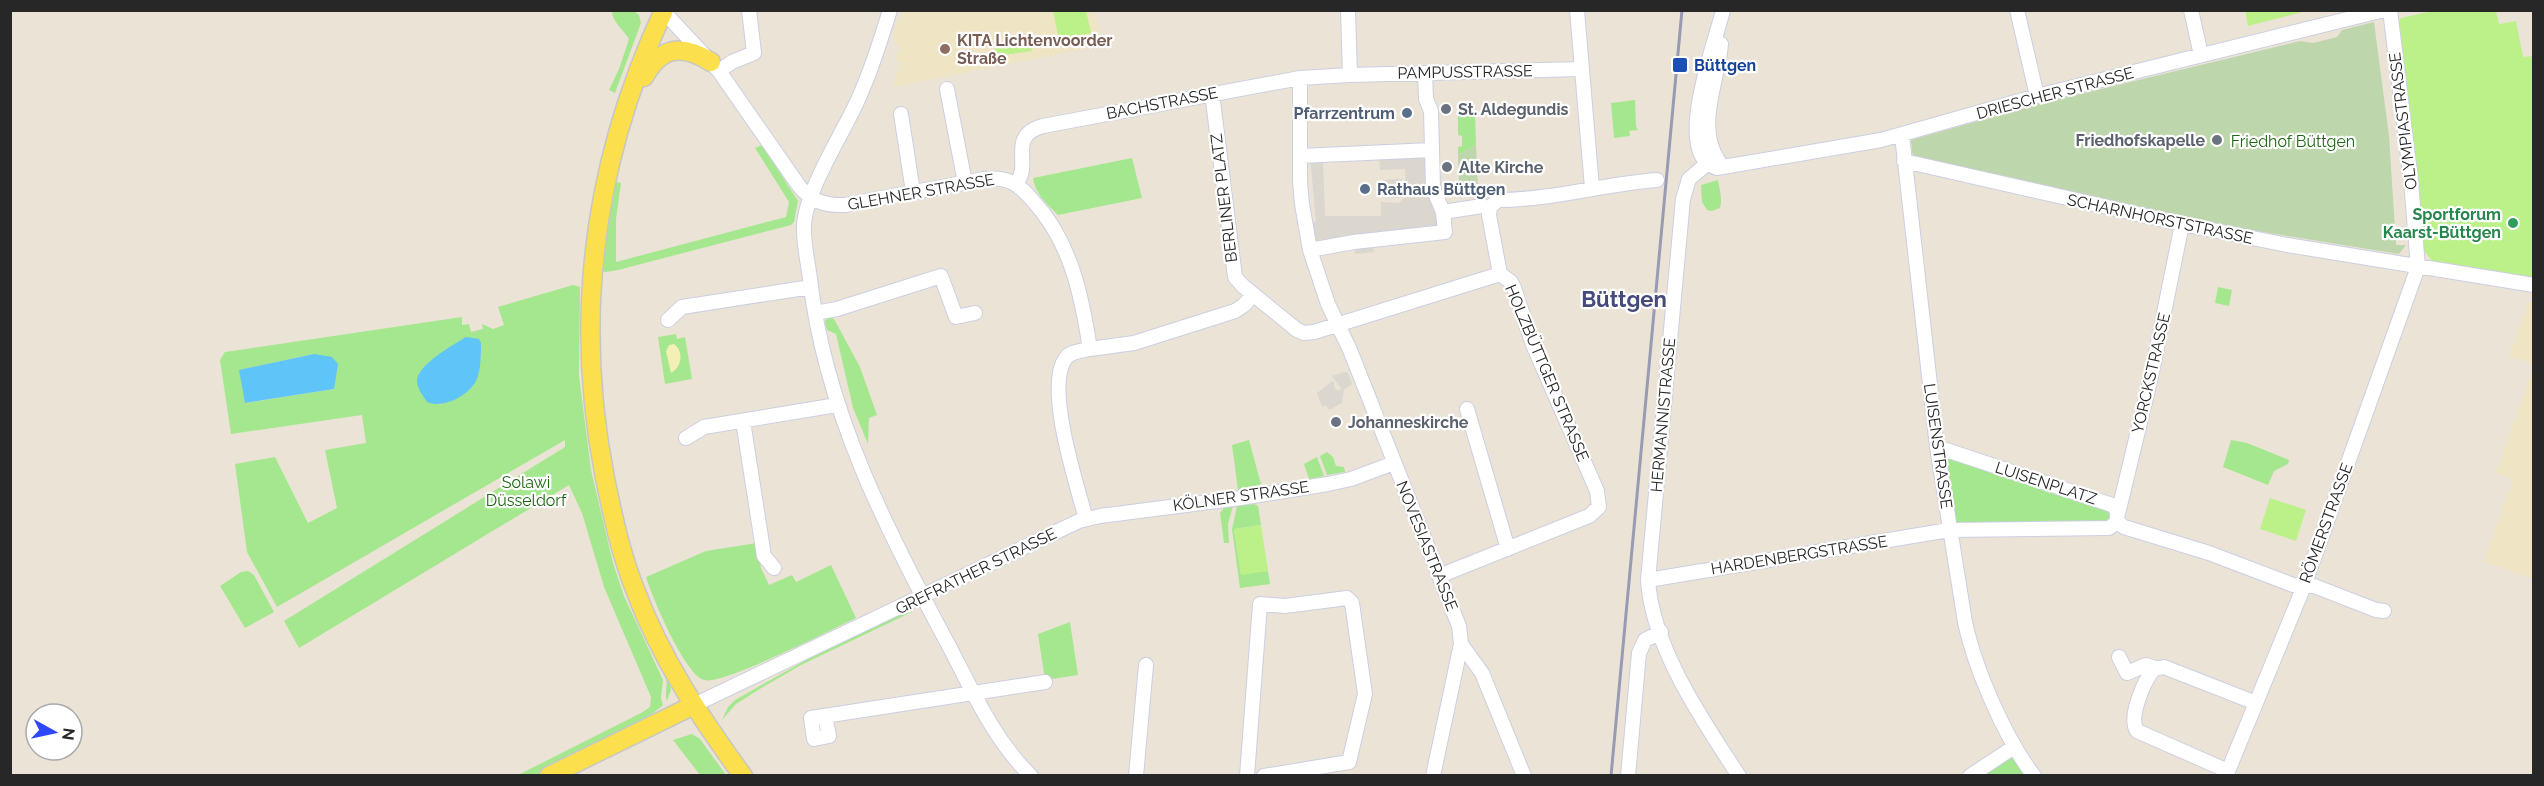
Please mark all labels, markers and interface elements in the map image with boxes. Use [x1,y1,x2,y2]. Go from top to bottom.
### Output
place label: KITA Lichtenvoorder Straße [957,31,1113,68]
marker: KITA Lichtenvoorder Straße [938,42,952,56]
street label: OLYMPIASTRASSE [2385,51,2421,191]
marker: Büttgen [1671,56,1689,74]
place label: Büttgen [1694,56,1756,75]
street label: PAMPUSSTRASSE [1397,61,1533,83]
street label: DRIESCHER STRASSE [1974,63,2136,123]
street label: BACHSTRASSE [1105,83,1220,123]
place label: St. Aldegundis [1458,100,1568,119]
marker: St. Aldegundis [1439,102,1453,116]
place label: Pfarrzentrum [1294,104,1395,123]
marker: Pfarrzentrum [1400,106,1414,120]
place label: Friedhofskapelle [2075,131,2205,150]
park label: Friedhof Büttgen [2231,132,2355,151]
street label: BERLINER PLATZ [1207,133,1241,263]
marker: Friedhofskapelle [2210,133,2224,147]
place label: Alte Kirche [1459,158,1544,177]
marker: Alte Kirche [1440,160,1454,174]
street label: GLEHNER STRASSE [846,170,996,214]
place label: Rathaus Büttgen [1377,180,1506,199]
marker: Rathaus Büttgen [1358,182,1372,196]
street label: SCHARNHORSTSTRASSE [2065,190,2255,248]
place label: Sportforum Kaarst-Büttgen [2383,205,2501,242]
marker: Sportforum Kaarst-Büttgen [2506,216,2520,230]
street label: HOLZBÜTTGER STRASSE [1501,281,1594,465]
district label: Büttgen [1581,286,1667,312]
street label: YORCKSTRASSE [2128,311,2174,435]
street label: HERMANNISTRASSE [1647,337,1679,493]
street label: LUISENSTRASSE [1920,382,1956,510]
place label: Johanneskirche [1348,413,1469,432]
marker: Johanneskirche [1329,415,1343,429]
street label: LUISENPLATZ [1993,458,2099,508]
street label: RÖMERSTRASSE [2295,460,2357,586]
park label: Solawi Düsseldorf [486,473,567,510]
street label: KÖLNER STRASSE [1172,476,1311,515]
street label: NOVESIASTRASSE [1392,478,1462,614]
street label: GREFRATHER STRASSE [892,524,1060,618]
street label: HARDENBERGSTRASSE [1709,532,1889,578]
north arrow [24,702,84,762]
text: N [58,727,79,741]

